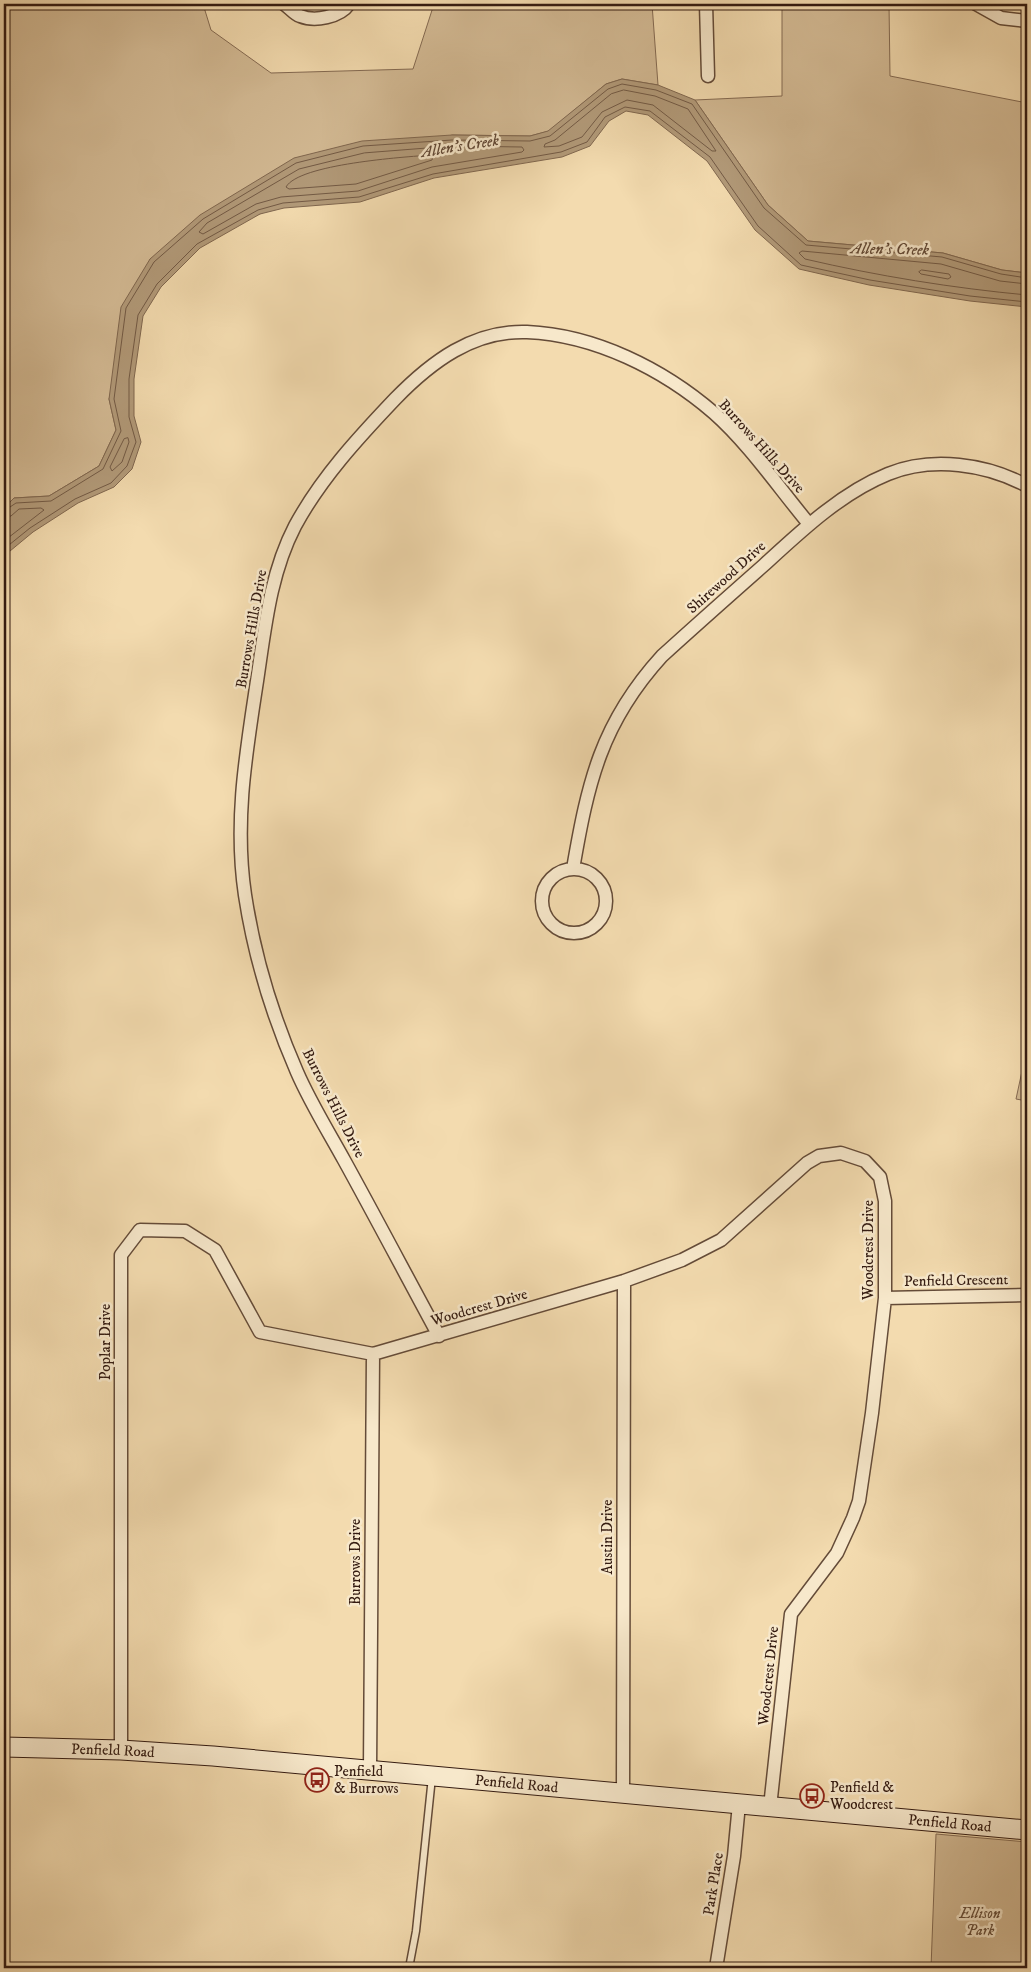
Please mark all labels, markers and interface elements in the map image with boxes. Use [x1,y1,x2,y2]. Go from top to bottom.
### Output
water label: Allen's Creek [418,130,501,162]
water label: Allen's Creek [849,238,930,260]
street label: Burrows Hills Drive [714,395,809,497]
street label: Shirewood Drive [683,537,770,618]
street label: Burrows Hills Drive [232,568,271,690]
street label: Burrows Hills Drive [298,1045,369,1161]
street label: Woodcrest Drive [859,1200,878,1301]
street label: Penfield Crescent [904,1270,1009,1291]
street label: Woodcrest Drive [428,1285,530,1331]
street label: Poplar Drive [96,1304,115,1380]
street label: Austin Drive [598,1500,617,1574]
street label: Burrows Drive [346,1519,365,1605]
street label: Woodcrest Drive [754,1625,783,1728]
street label: Penfield Road [71,1740,156,1762]
place label: Penfield & Burrows [334,1762,399,1798]
bus stop icon: Penfield & Burrows [304,1767,330,1793]
street label: Penfield Road [474,1771,559,1797]
place label: Penfield & Woodcrest [829,1778,894,1814]
bus stop icon: Penfield & Woodcrest [799,1783,825,1809]
street label: Penfield Road [907,1810,993,1837]
street label: Park Place [699,1851,728,1917]
park label: Ellison Park [959,1904,1001,1940]

